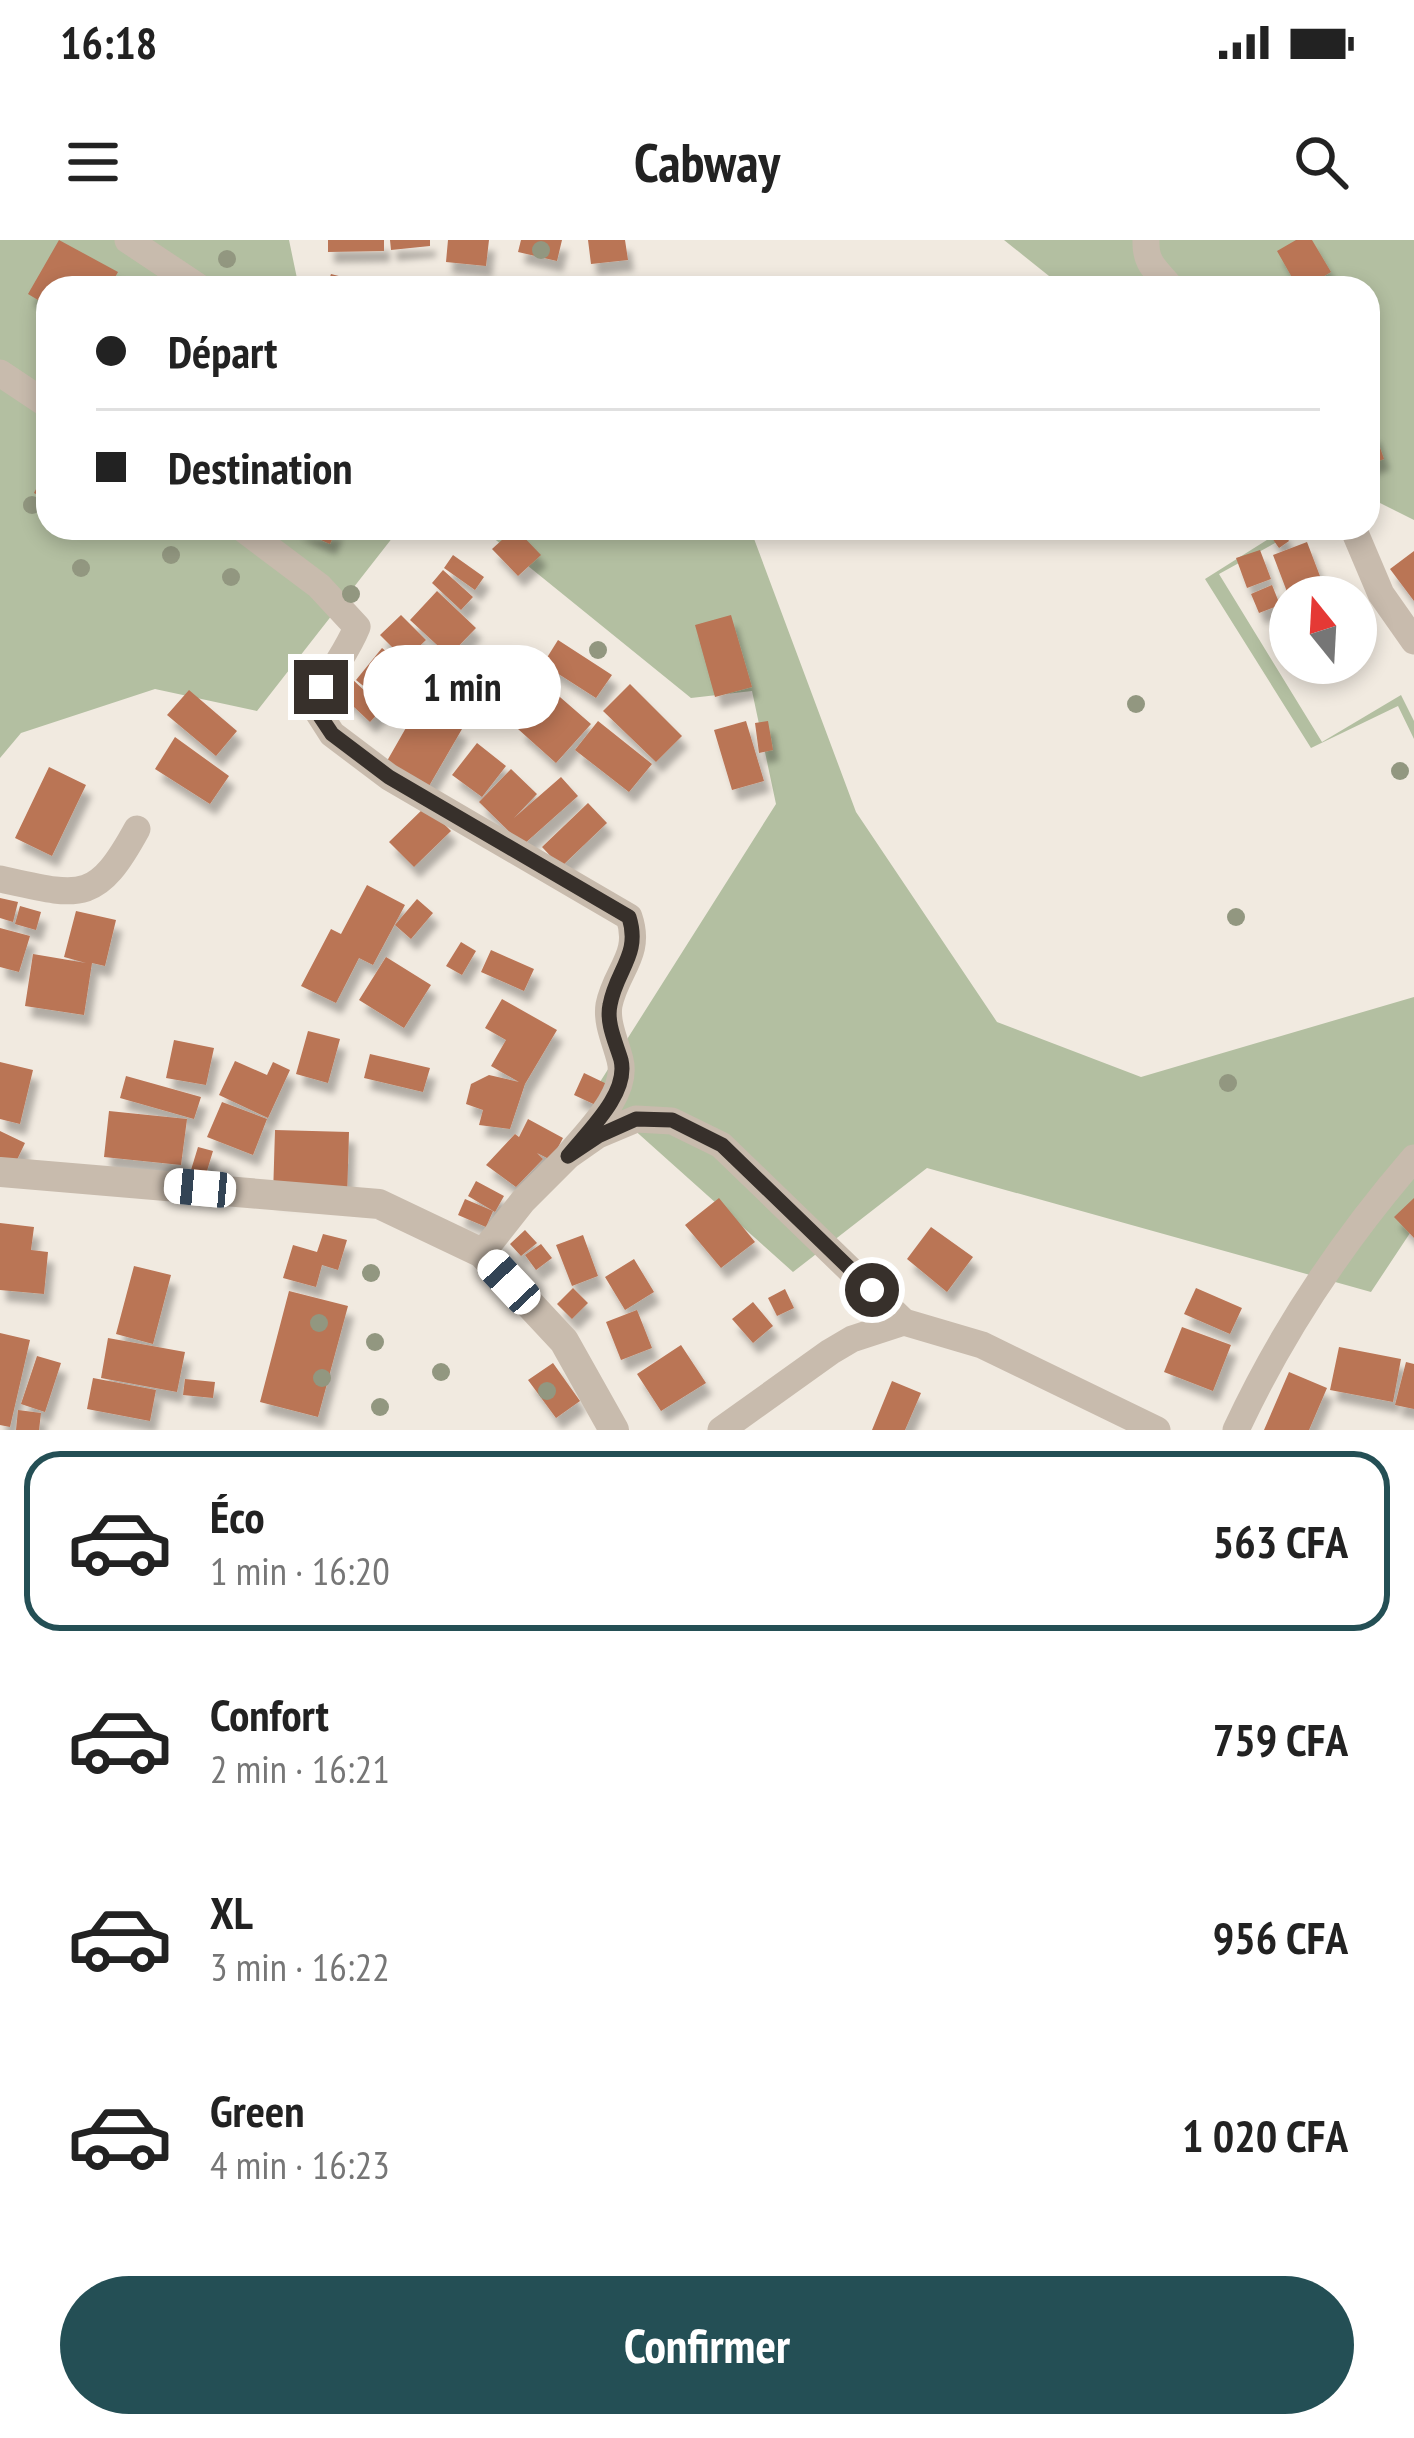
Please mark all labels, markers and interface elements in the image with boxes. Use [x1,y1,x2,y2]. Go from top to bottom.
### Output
text: 16:18 [60,13,157,71]
text: Cabway [634,127,780,197]
icon: menu [60,129,126,195]
icon: search [1288,129,1354,195]
text: Départ [168,322,277,380]
text: Destination [168,438,353,496]
north arrow [1269,576,1377,684]
map controls [1269,576,1377,684]
callout: 1 min [363,645,561,729]
route end [294,660,348,714]
text: 1 min [423,661,501,712]
car [163,1167,237,1209]
car [471,1243,547,1321]
route start [845,1263,899,1317]
icon: car [66,1487,174,1595]
text: Éco [210,1487,265,1545]
text: 563 CFA [1213,1512,1348,1570]
text: 1 min · 16:20 [210,1545,390,1596]
icon: car [66,1685,174,1793]
text: Confort [210,1685,329,1743]
text: 759 CFA [1213,1710,1348,1768]
text: 2 min · 16:21 [210,1743,390,1794]
icon: car [66,1883,174,1991]
text: XL [210,1883,253,1941]
text: 956 CFA [1213,1908,1348,1966]
text: 3 min · 16:22 [210,1941,390,1992]
icon: car [66,2081,174,2189]
text: Green [210,2081,305,2139]
text: 1 020 CFA [1182,2106,1348,2164]
text: 4 min · 16:23 [210,2139,390,2190]
button: Confirmer [60,2276,1354,2414]

